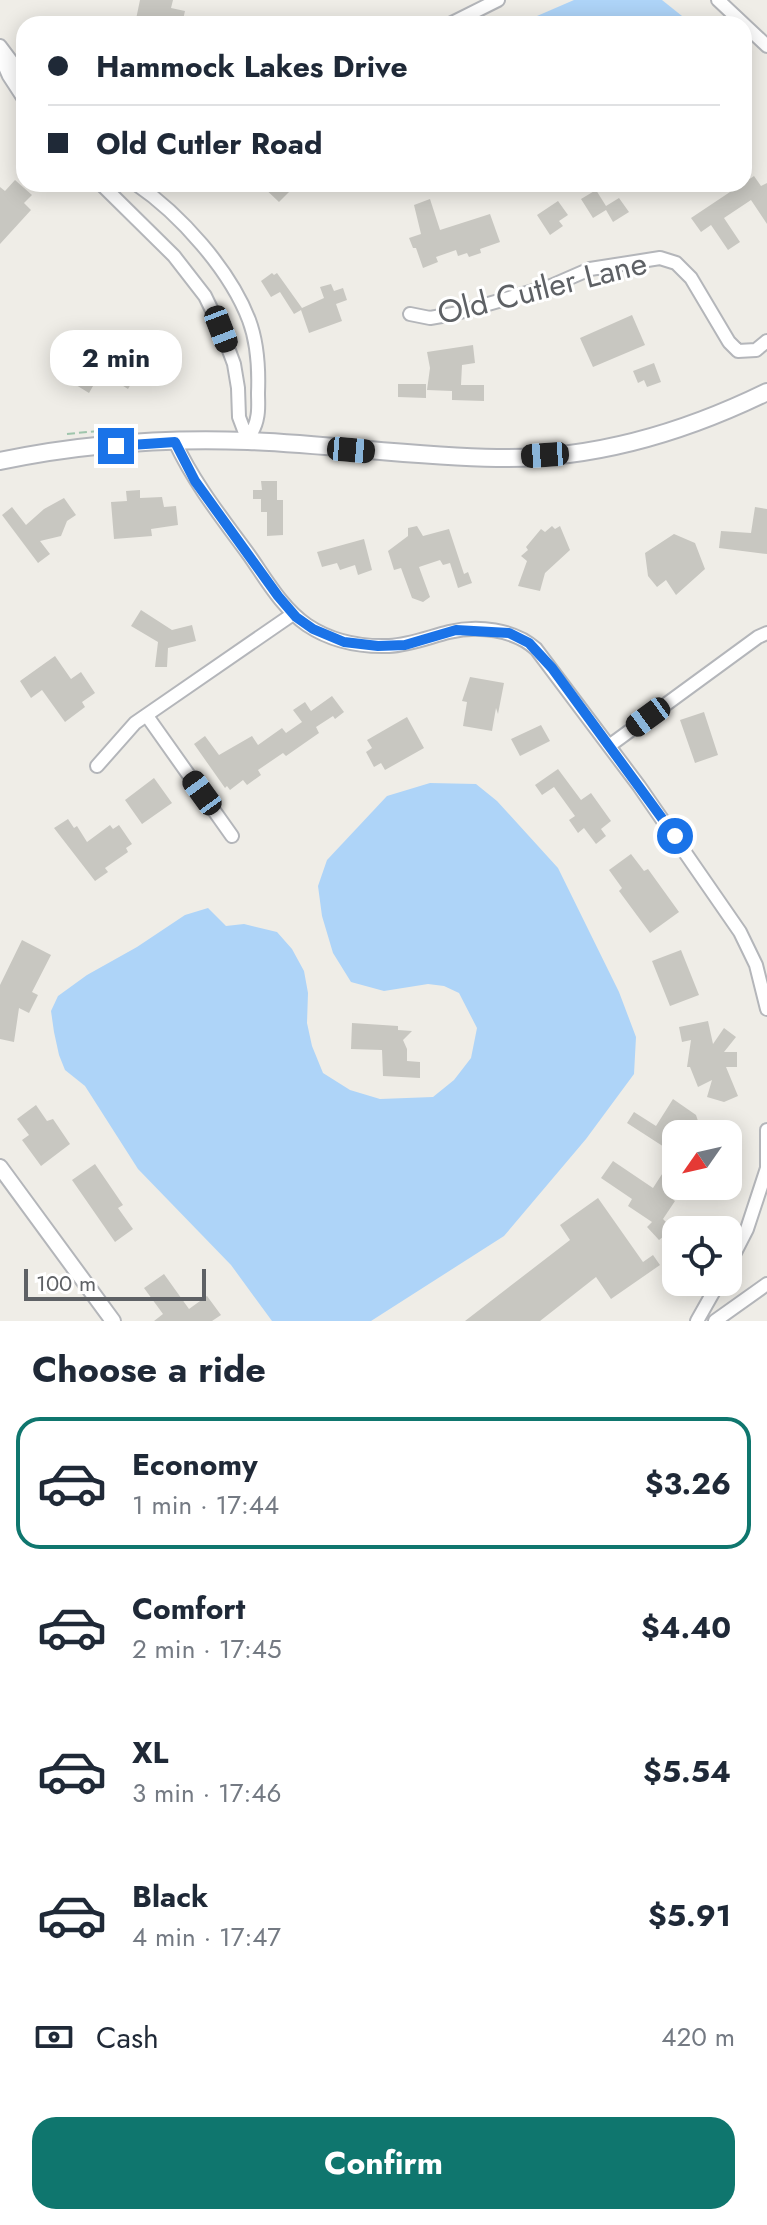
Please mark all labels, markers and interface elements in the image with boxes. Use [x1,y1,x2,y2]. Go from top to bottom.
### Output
text: Hammock Lakes Drive [96,45,408,88]
text: Old Cutler Road [96,122,322,165]
street label: Old Cutler Lane [432,240,652,336]
car [201,302,241,356]
callout: 2 min [50,330,182,386]
text: 2 min [82,339,150,377]
route end [98,428,134,464]
car [326,436,376,464]
car [520,441,570,469]
car [622,693,674,741]
car [178,767,226,819]
route start [657,818,693,854]
north arrow [662,1120,742,1200]
map controls [662,1120,742,1296]
button: locate [662,1216,742,1296]
scale bar [24,1265,206,1301]
text: 100 m [36,1267,96,1299]
text: Choose a ride [32,1343,266,1395]
text: Economy [132,1443,258,1486]
icon: car [36,1447,108,1519]
text: $3.26 [645,1462,731,1505]
text: 1 min · 17:44 [132,1486,279,1524]
text: Comfort [132,1587,245,1630]
icon: car [36,1591,108,1663]
text: $4.40 [641,1606,731,1649]
text: 2 min · 17:45 [132,1630,282,1668]
text: XL [132,1731,168,1774]
icon: car [36,1735,108,1807]
text: $5.54 [643,1750,731,1793]
text: 3 min · 17:46 [132,1774,281,1812]
text: Black [132,1875,208,1918]
icon: car [36,1879,108,1951]
text: $5.91 [648,1894,731,1937]
text: 4 min · 17:47 [132,1918,281,1956]
icon: cash [32,2015,76,2059]
text: Cash [96,2016,159,2059]
text: 420 m [661,2018,735,2056]
button: Confirm [32,2117,735,2209]

